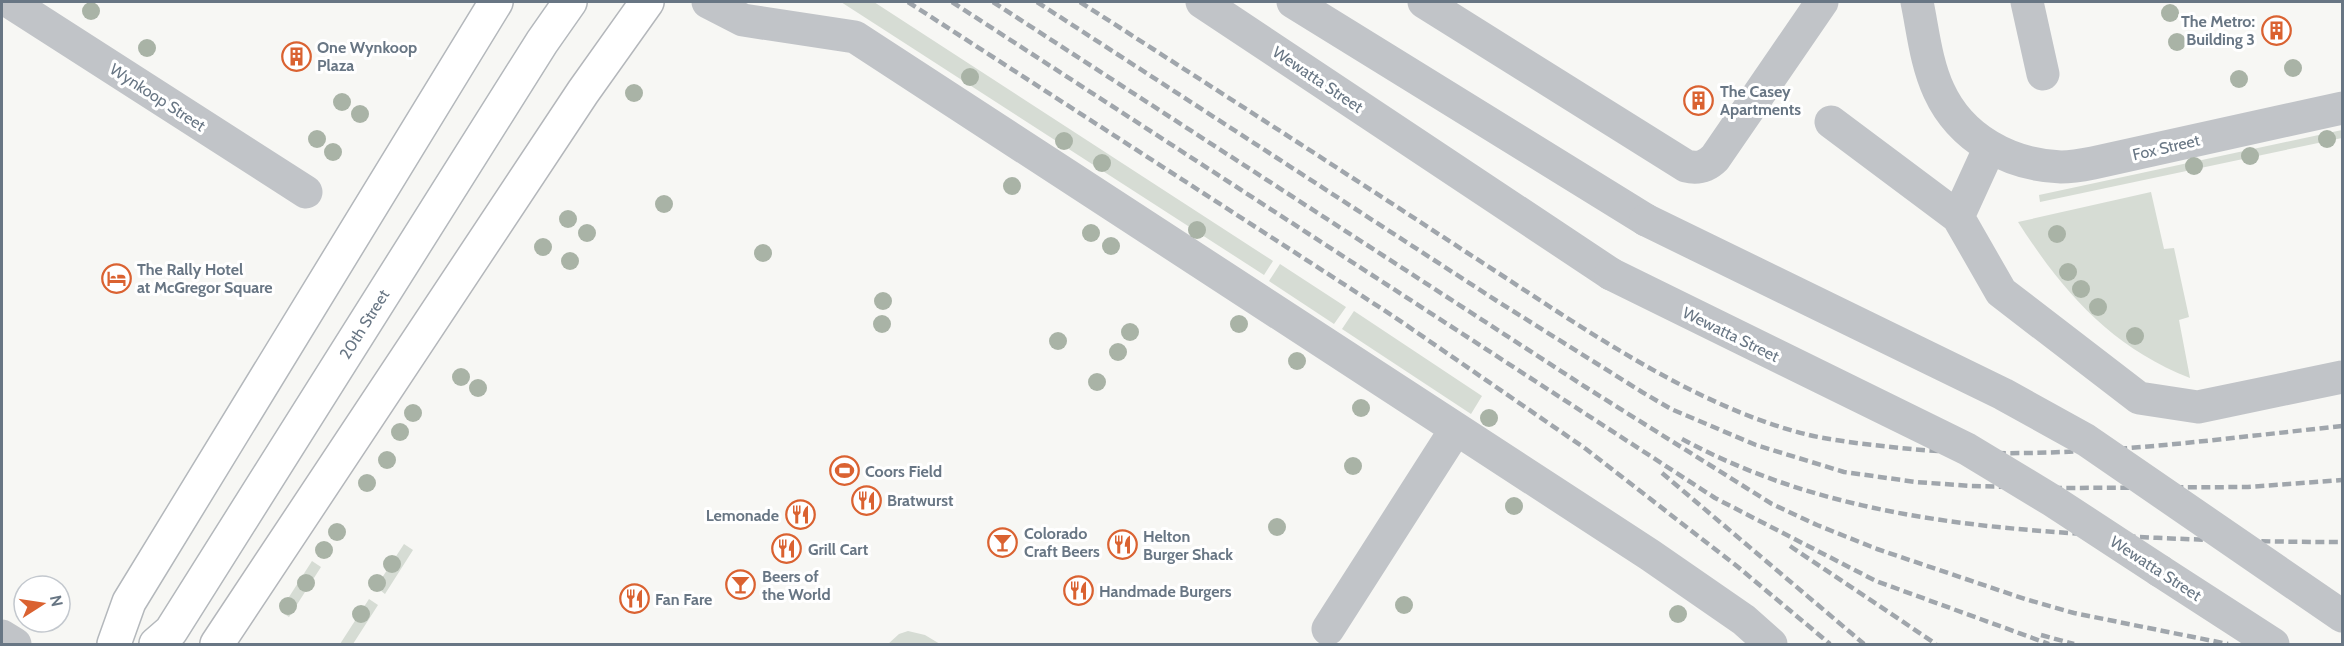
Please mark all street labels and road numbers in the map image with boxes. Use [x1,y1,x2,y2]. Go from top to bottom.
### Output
street label: Wewatta Street [1269,42,1367,117]
street label: Wynkoop Street [106,59,210,136]
street label: Fox Street [2131,130,2202,164]
street label: 20th Street [336,286,394,363]
street label: Wewatta Street [1679,303,1783,366]
street label: Wewatta Street [2107,532,2205,605]

